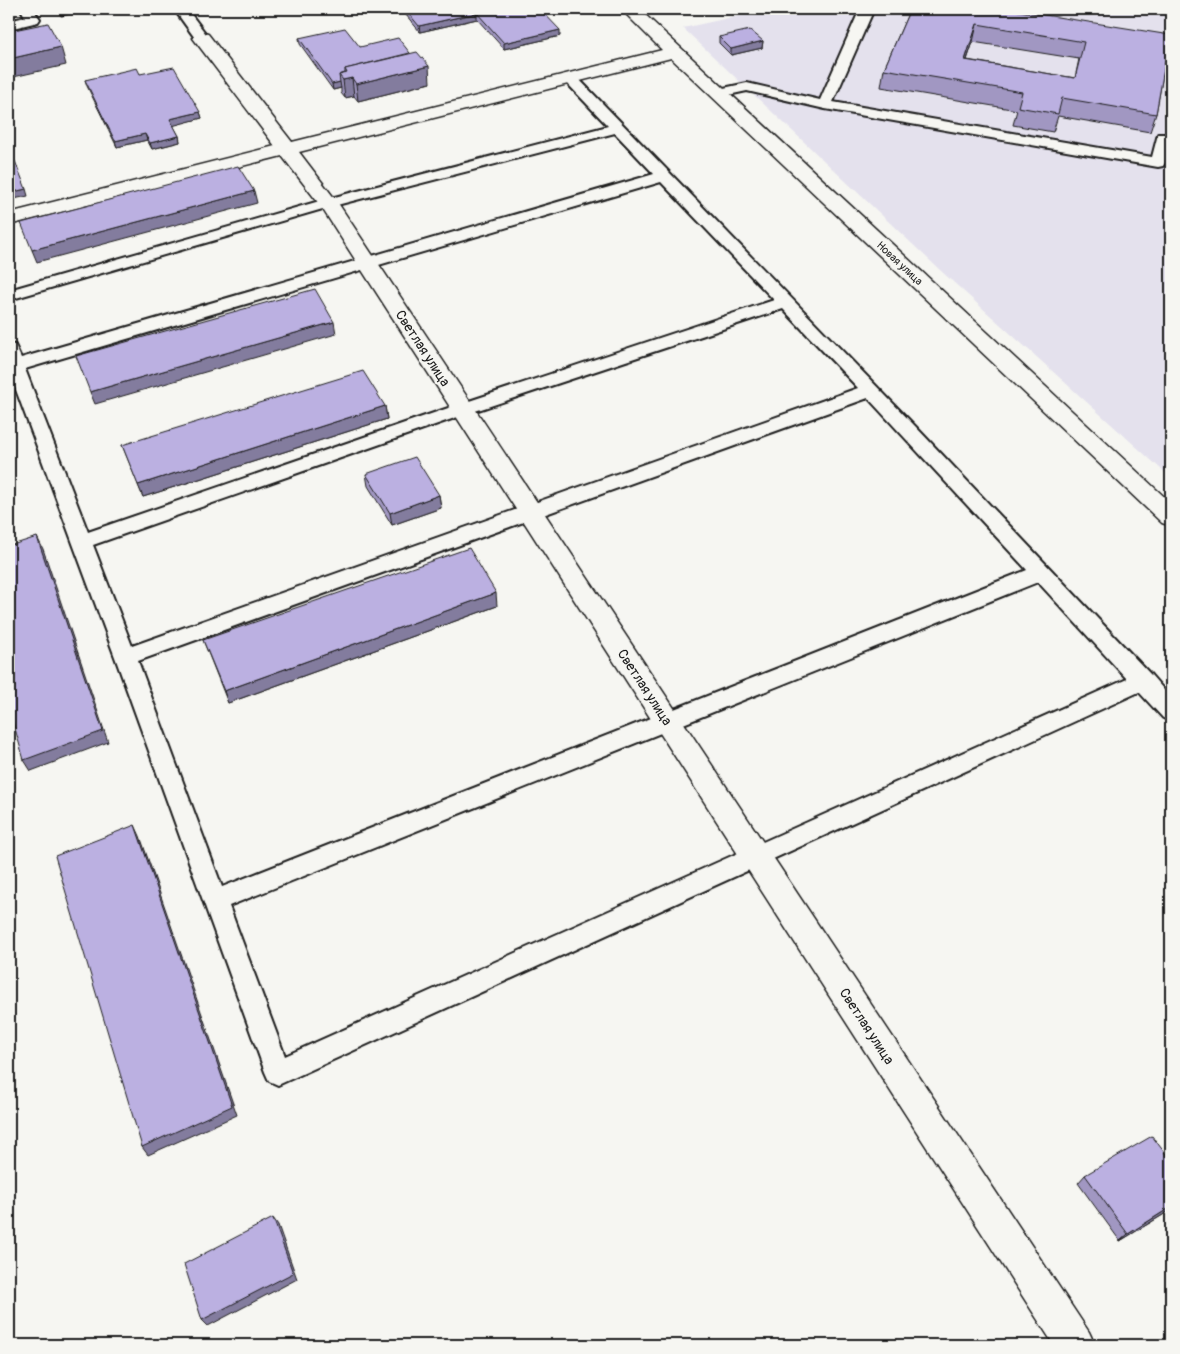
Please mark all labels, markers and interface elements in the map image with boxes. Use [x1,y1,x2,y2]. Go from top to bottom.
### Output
street label: Новая улица [874,239,925,288]
street label: Светлая улица [392,307,454,390]
street label: Светлая улица [614,646,676,729]
street label: Светлая улица [836,985,898,1068]

